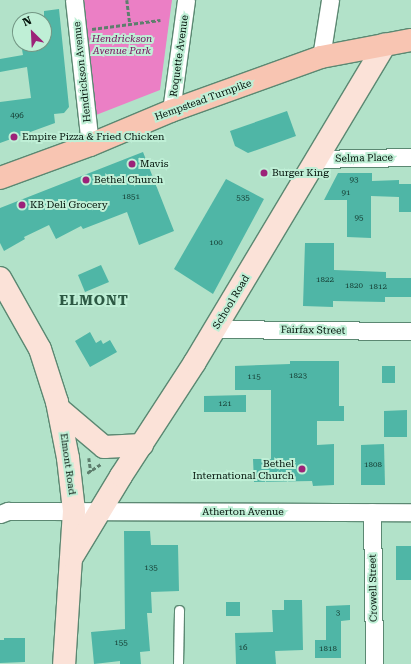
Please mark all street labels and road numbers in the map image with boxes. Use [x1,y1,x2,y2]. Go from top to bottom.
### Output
street label: Roquette Avenue [167,14,191,98]
street label: Hendrickson Avenue [71,21,93,123]
street label: Hempstead Turnpike [153,77,253,123]
street label: Selma Place [335,151,393,165]
street label: School Road [210,273,252,331]
street label: Fairfax Street [281,323,345,337]
street label: Elmont Road [58,432,78,496]
street label: Atherton Avenue [202,506,284,518]
street label: Crowell Street [366,554,380,622]

